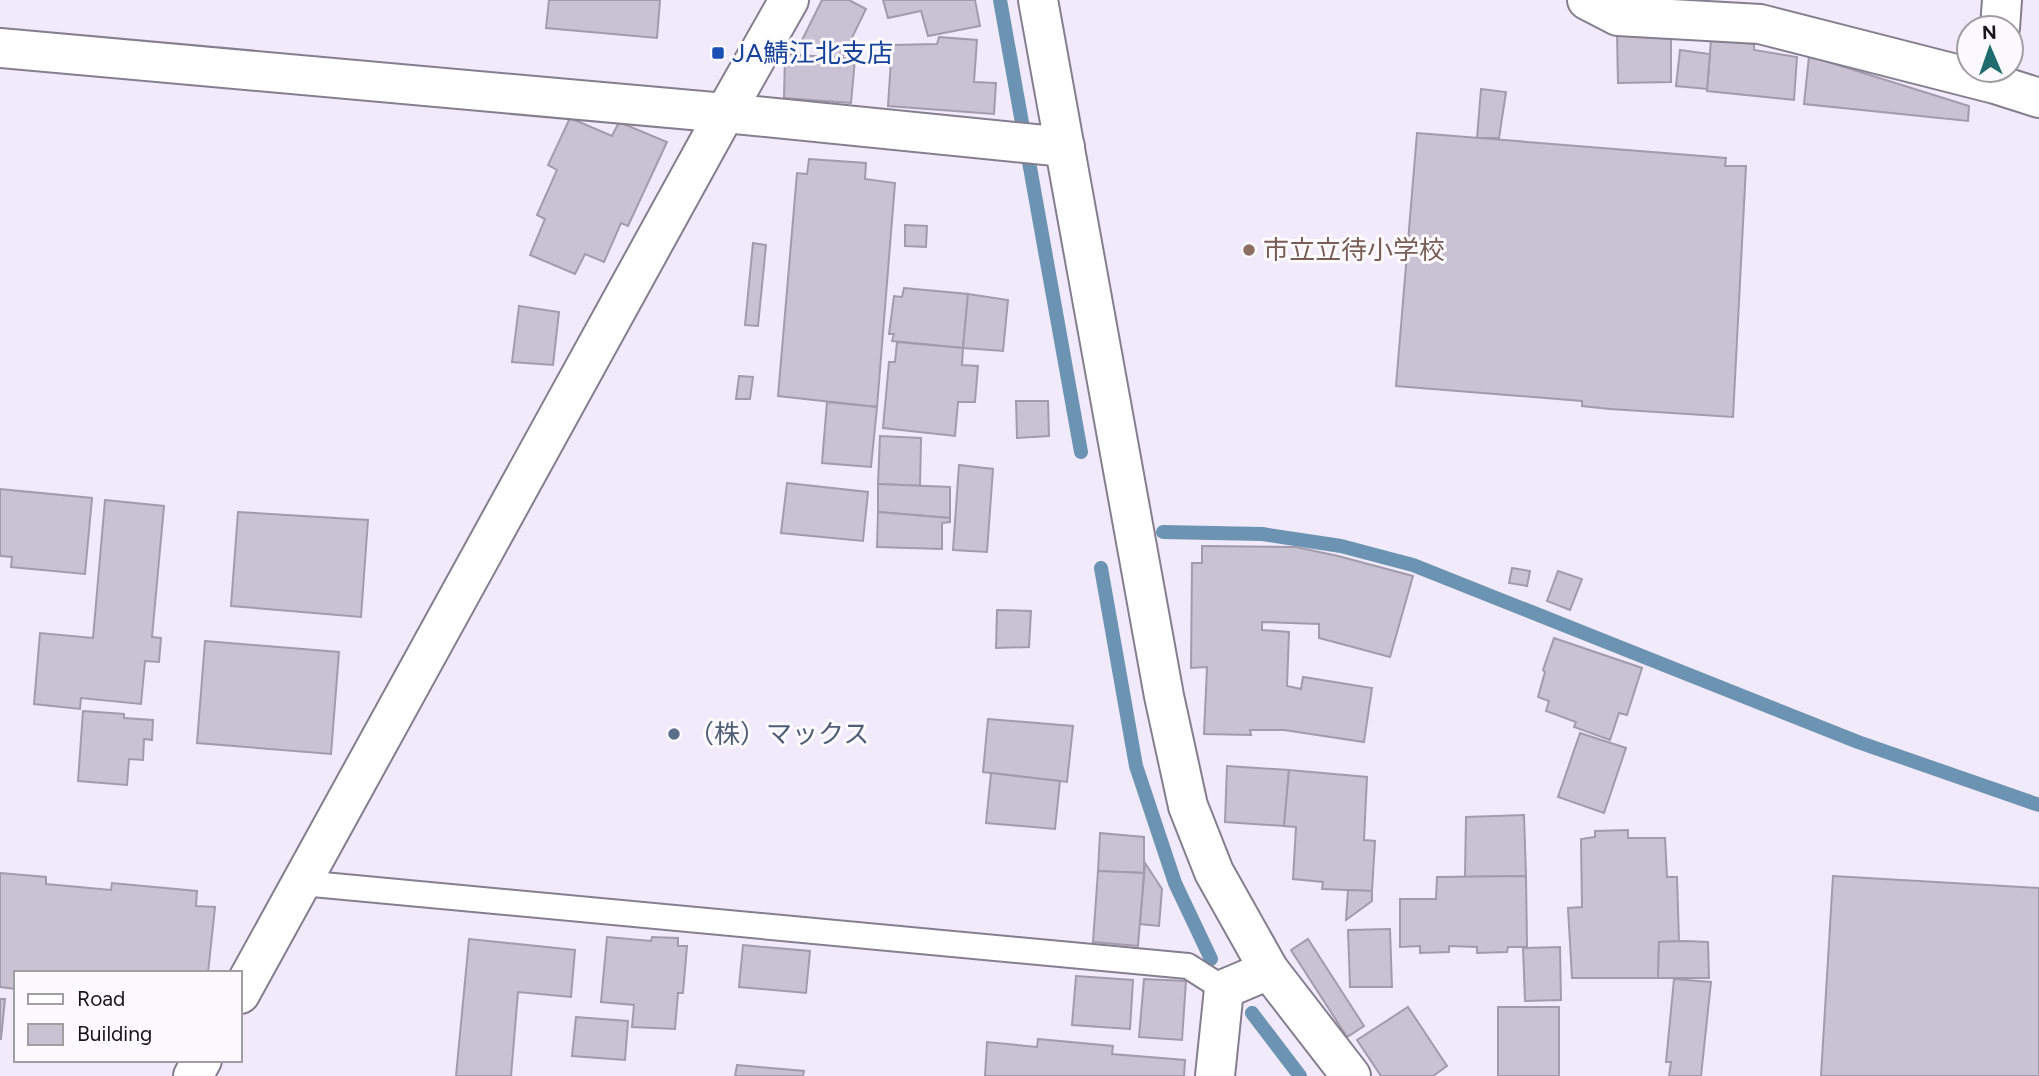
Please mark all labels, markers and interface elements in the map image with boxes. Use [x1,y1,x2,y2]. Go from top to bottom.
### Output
north arrow [1955,14,2025,84]
text: N [1982,21,1997,44]
place label: JA鯖江北支店 [732,37,893,69]
marker: JA鯖江北支店 [710,45,726,61]
place label: 市立立待小学校 [1263,234,1445,266]
marker: 市立立待小学校 [1241,242,1257,258]
place label: （株）マックス [688,718,869,750]
marker: （株）マックス [666,726,682,742]
legend [14,971,242,1062]
text: Road [77,986,125,1011]
text: Building [77,1021,152,1046]

